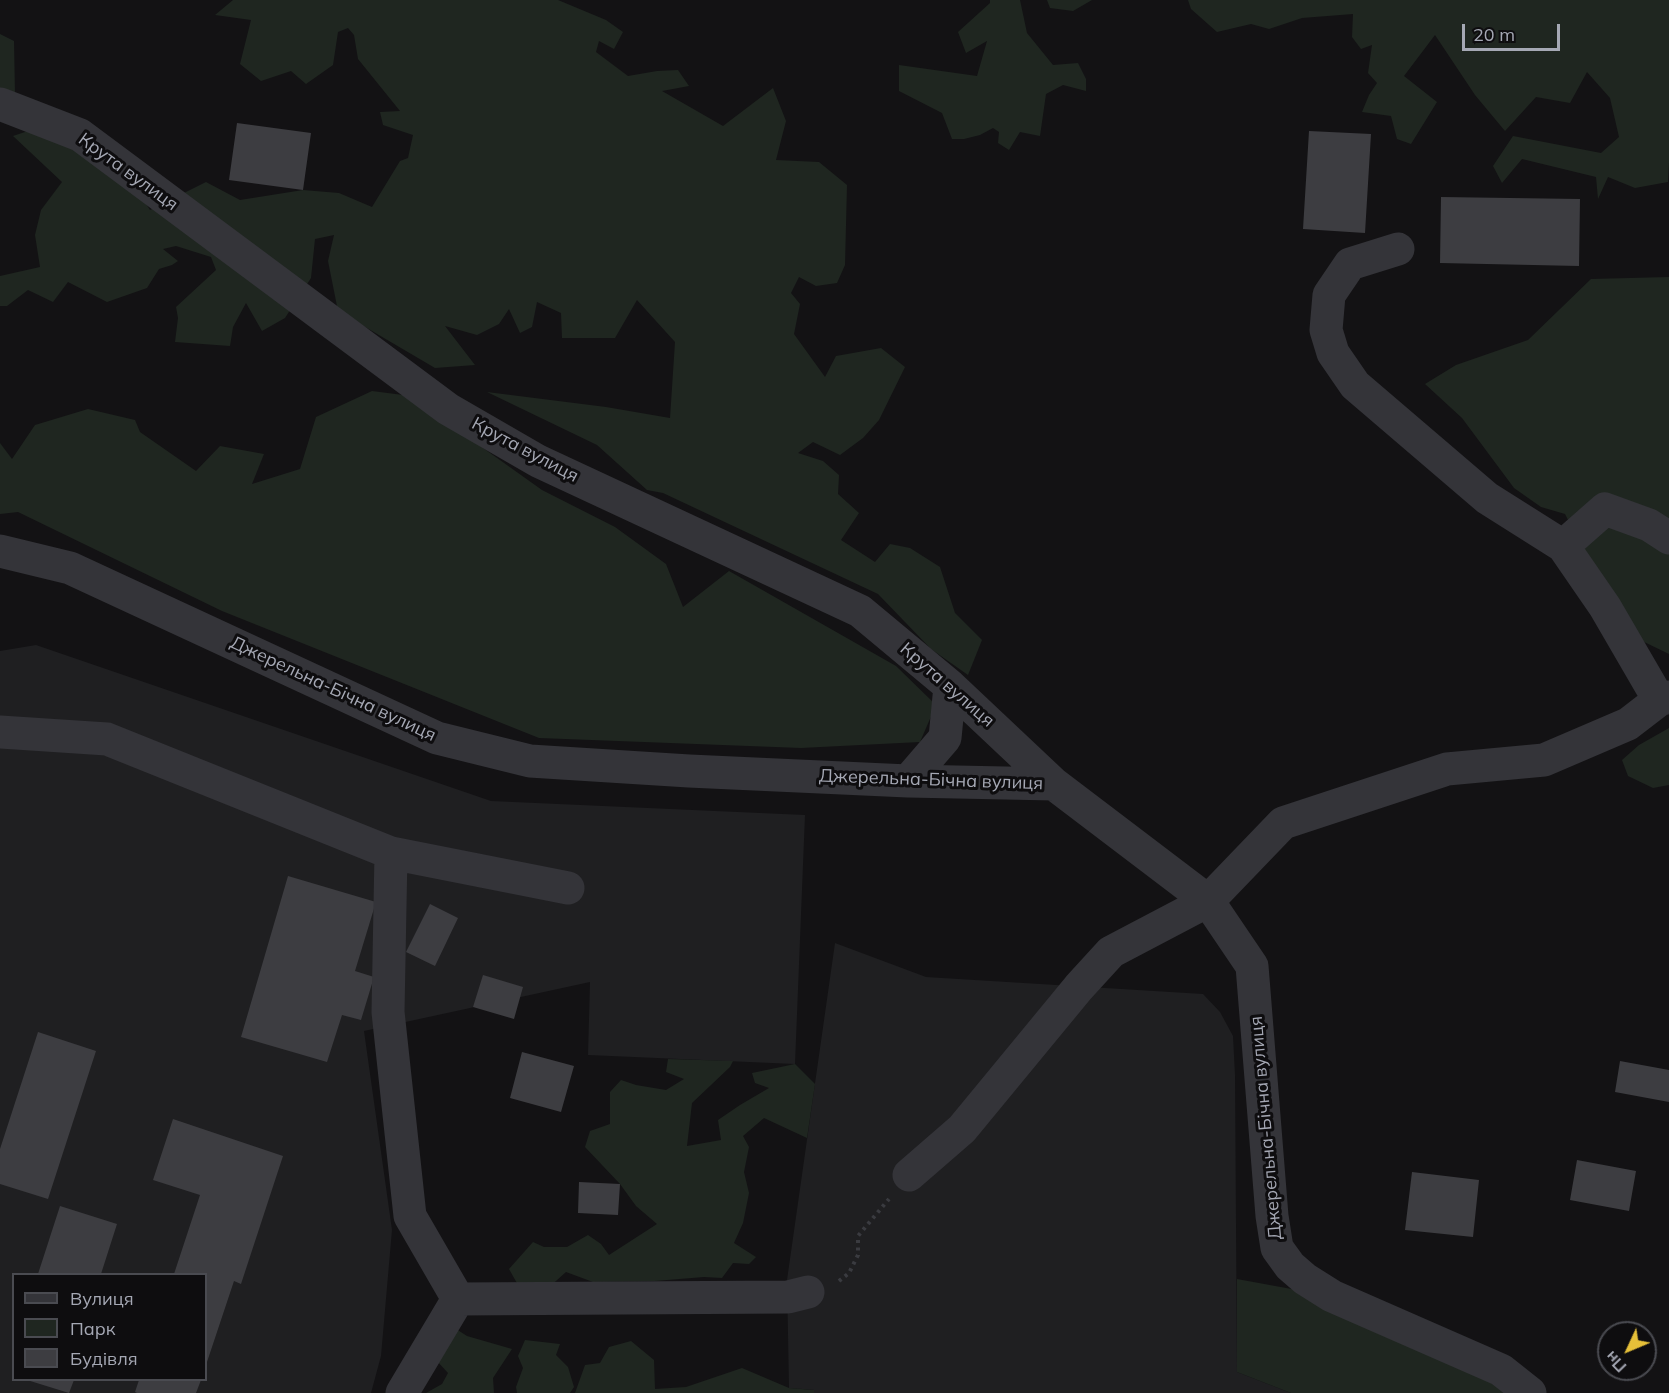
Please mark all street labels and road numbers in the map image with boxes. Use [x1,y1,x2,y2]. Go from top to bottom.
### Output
street label: Крута вулиця [74,129,182,215]
street label: Крута вулиця [468,413,582,487]
street label: Джерельна-Бічна вулиця [227,632,439,746]
street label: Крута вулиця [895,638,999,732]
street label: Джерельна-Бічна вулиця [818,765,1044,795]
street label: Джерельна-Бічна вулиця [1245,1015,1287,1241]

